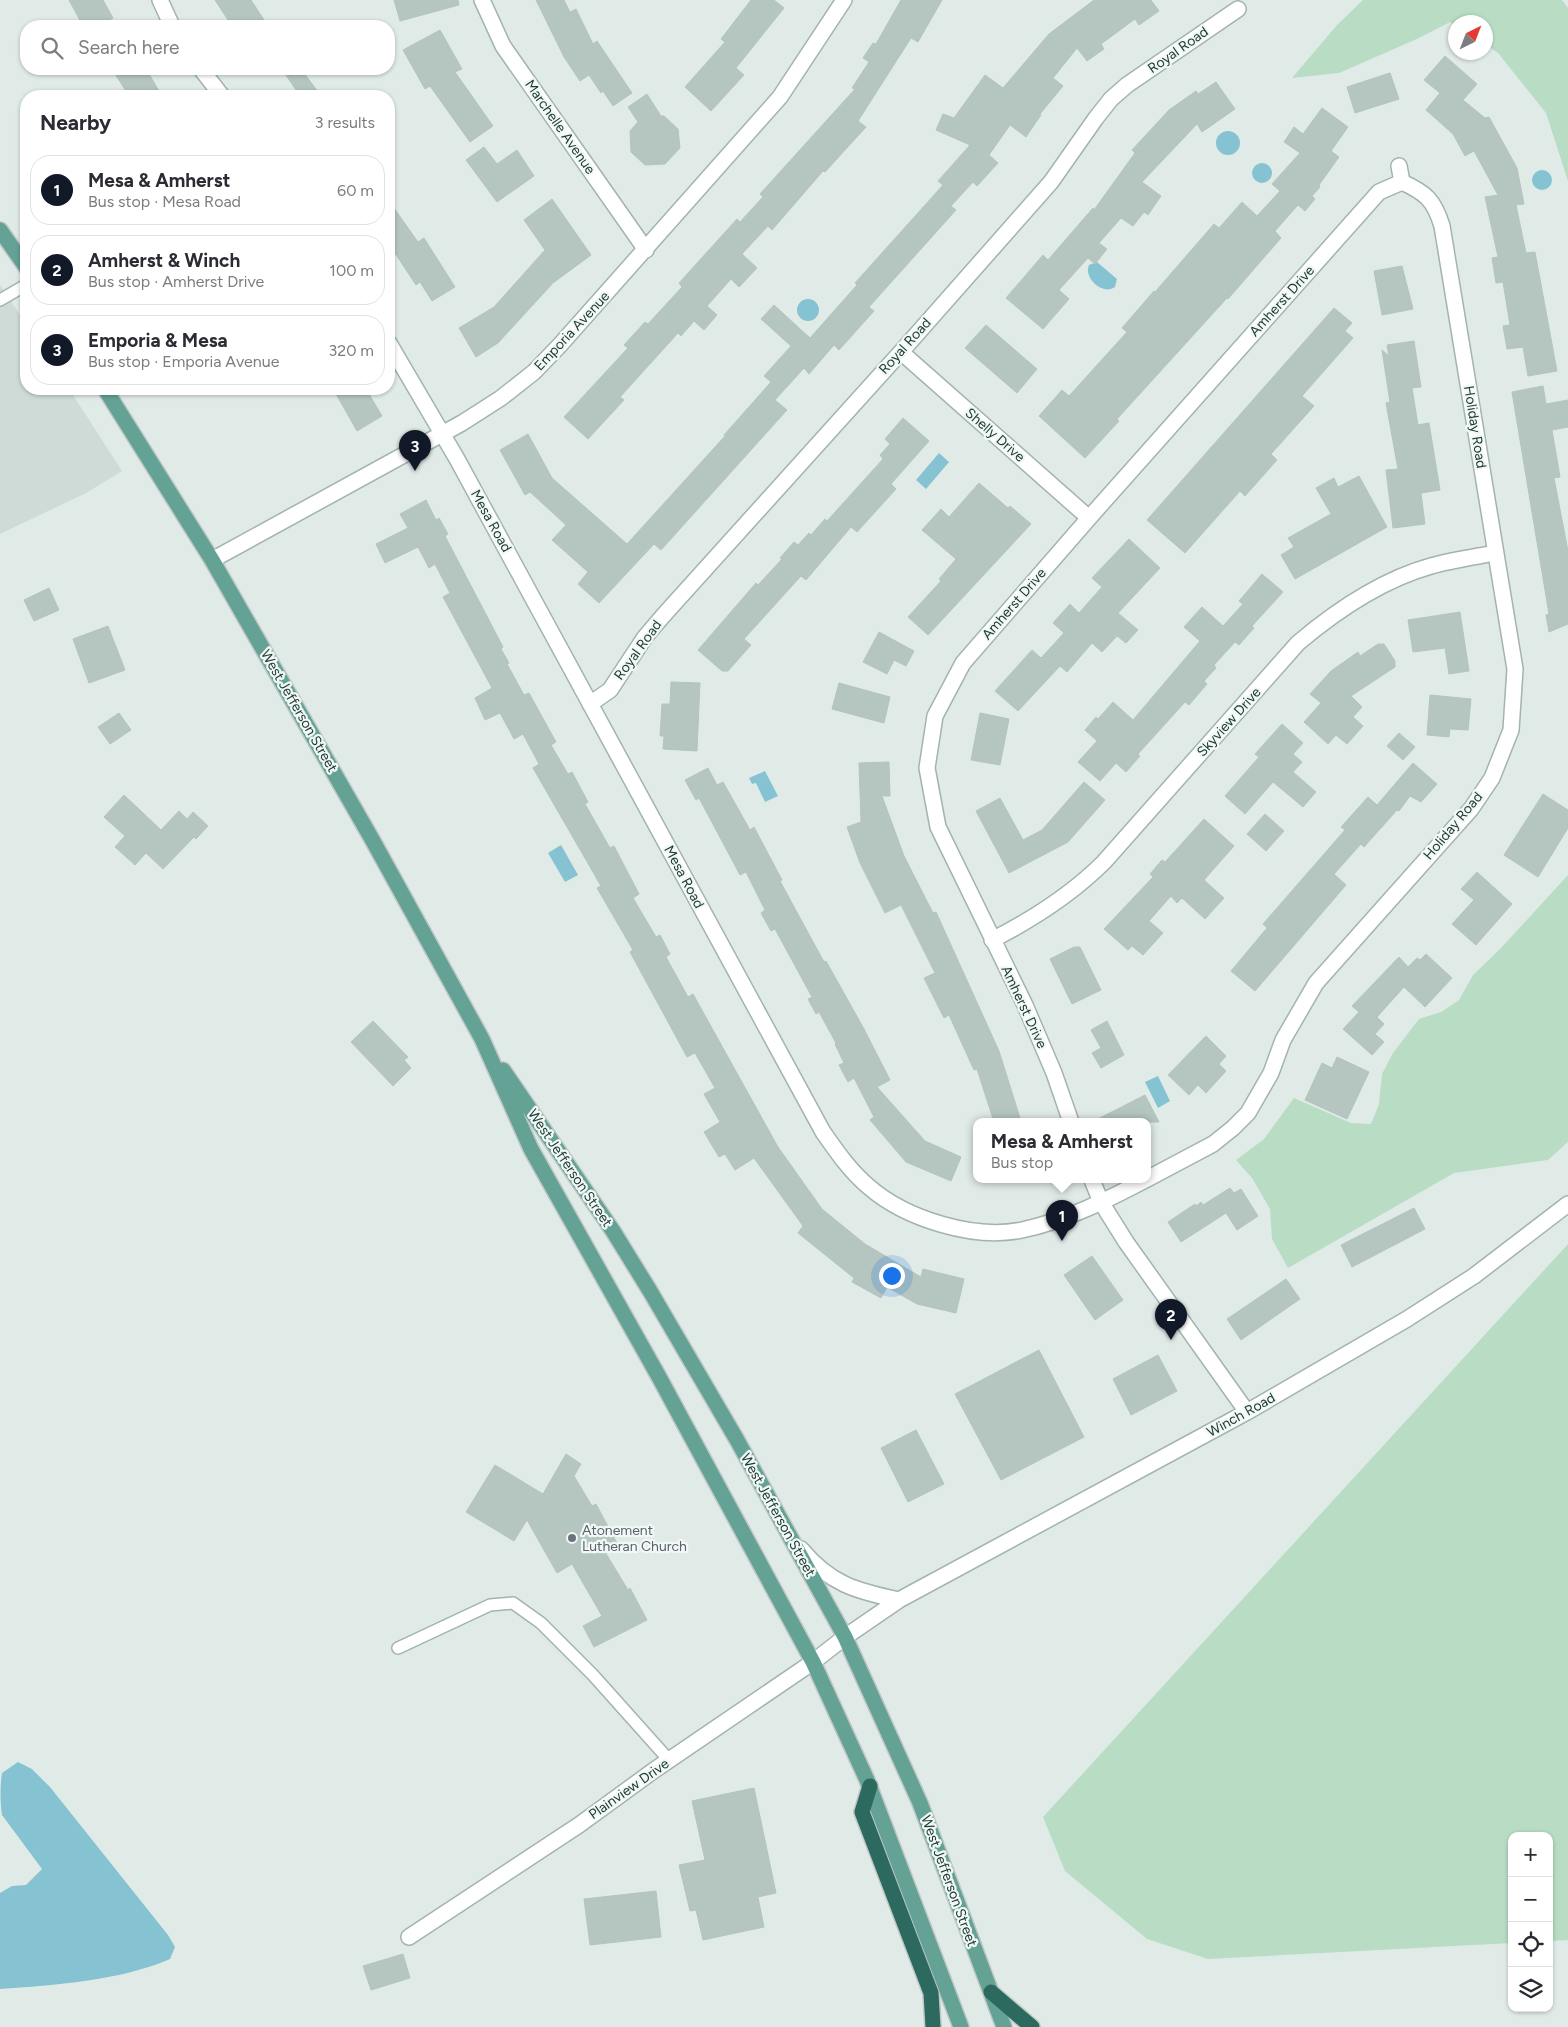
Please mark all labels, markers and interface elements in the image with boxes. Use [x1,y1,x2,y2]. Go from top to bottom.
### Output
north arrow [1448,15,1493,60]
search box [20,20,395,75]
street label: Royal Road [1145,23,1211,77]
icon: search [38,34,66,62]
text: Search here [78,36,180,59]
street label: Marchelle Avenue [521,77,599,178]
text: Nearby [40,110,111,135]
text: 3 results [315,113,375,132]
text: Mesa & Amherst [88,169,230,192]
text: 1 [54,181,60,200]
text: 60 m [337,181,374,200]
text: Bus stop · Mesa Road [88,192,241,211]
text: Amherst & Winch [88,249,240,272]
text: 2 [52,261,62,280]
text: 100 m [329,261,374,280]
street label: Amherst Drive [1246,262,1318,340]
text: Bus stop · Amherst Drive [88,272,264,291]
street label: Emporia Avenue [531,287,613,374]
street label: Royal Road [875,314,935,378]
text: Emporia & Mesa [88,329,228,352]
text: 3 [53,341,61,360]
text: 320 m [329,341,374,360]
text: Bus stop · Emporia Avenue [88,352,279,371]
street label: Holiday Road [1460,385,1490,469]
street label: Shelly Drive [962,405,1029,466]
pin: 3 [399,430,431,471]
street label: Mesa Road [467,487,515,555]
street label: Amherst Drive [978,564,1050,643]
street label: Royal Road [611,617,665,683]
street label: West Jefferson Street [257,647,341,775]
street label: Skyview Drive [1193,684,1265,760]
street label: Holiday Road [1420,789,1486,863]
street label: Mesa Road [660,843,708,911]
street label: Amherst Drive [997,963,1051,1051]
street label: West Jefferson Street [524,1106,616,1230]
popup [973,1118,1151,1183]
text: Mesa & Amherst [991,1130,1133,1153]
text: Bus stop [991,1153,1053,1172]
pin: 1 [1046,1200,1078,1241]
your location [879,1263,905,1289]
pin: 2 [1155,1299,1187,1340]
street label: Winch Road [1204,1389,1278,1441]
street label: West Jefferson Street [737,1450,819,1580]
place label: Atonement Lutheran Church [582,1522,687,1555]
marker: Atonement Lutheran Church [566,1532,578,1544]
street label: Plainview Drive [586,1755,673,1823]
street label: West Jefferson Street [917,1813,981,1949]
map controls [1508,1832,1553,2012]
button: + [1508,1832,1553,1877]
button: − [1508,1877,1553,1922]
button: locate [1508,1922,1553,1967]
button: layers [1508,1967,1553,2012]

